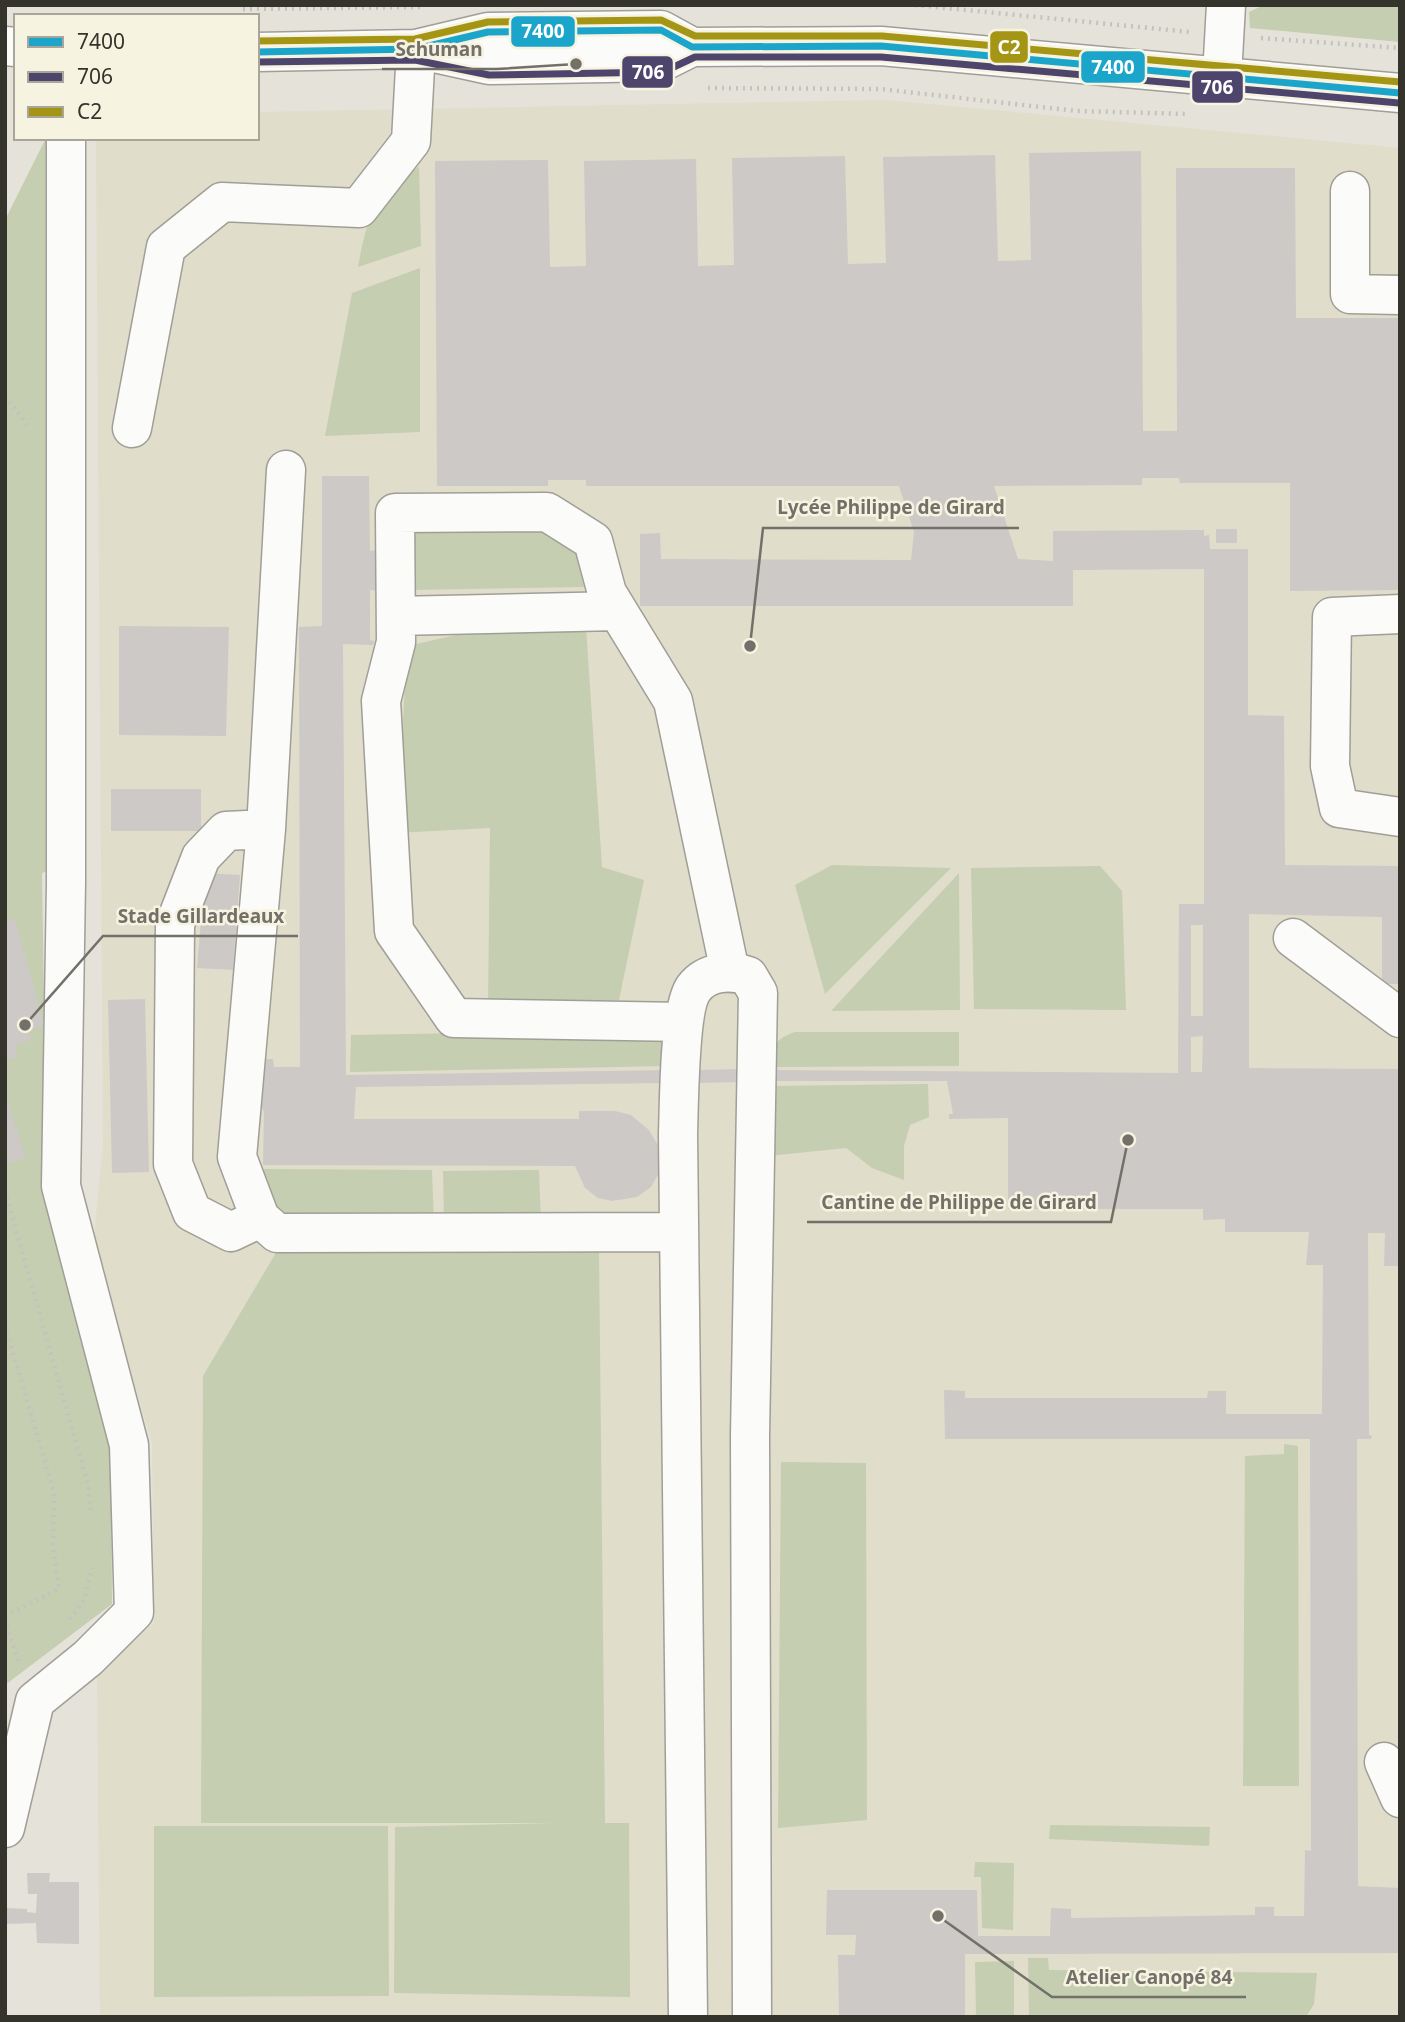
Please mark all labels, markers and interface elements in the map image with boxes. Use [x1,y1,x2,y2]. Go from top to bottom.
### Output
legend [14,14,259,140]
line badge: 7400 [510,15,576,48]
text: 7400 [521,18,565,44]
text: 7400 [77,27,125,55]
callout: Schuman [382,29,497,69]
line badge: C2 [989,30,1029,64]
text: C2 [997,34,1021,60]
text: Schuman [395,36,483,62]
line badge: 7400 [1080,50,1146,84]
text: 7400 [1091,54,1135,80]
line badge: 706 [621,55,674,89]
text: 706 [632,59,664,85]
text: 706 [77,62,113,90]
line badge: 706 [1191,70,1244,104]
text: 706 [1201,74,1233,100]
text: C2 [77,97,102,125]
callout: Lycée Philippe de Girard [763,488,1019,528]
text: Lycée Philippe de Girard [777,494,1005,520]
callout: Stade Gillardeaux [103,896,298,936]
text: Stade Gillardeaux [118,903,284,929]
callout: Cantine de Philippe de Girard [807,1182,1111,1222]
text: Cantine de Philippe de Girard [821,1189,1097,1215]
callout: Atelier Canopé 84 [1052,1957,1246,1997]
text: Atelier Canopé 84 [1066,1964,1232,1990]

